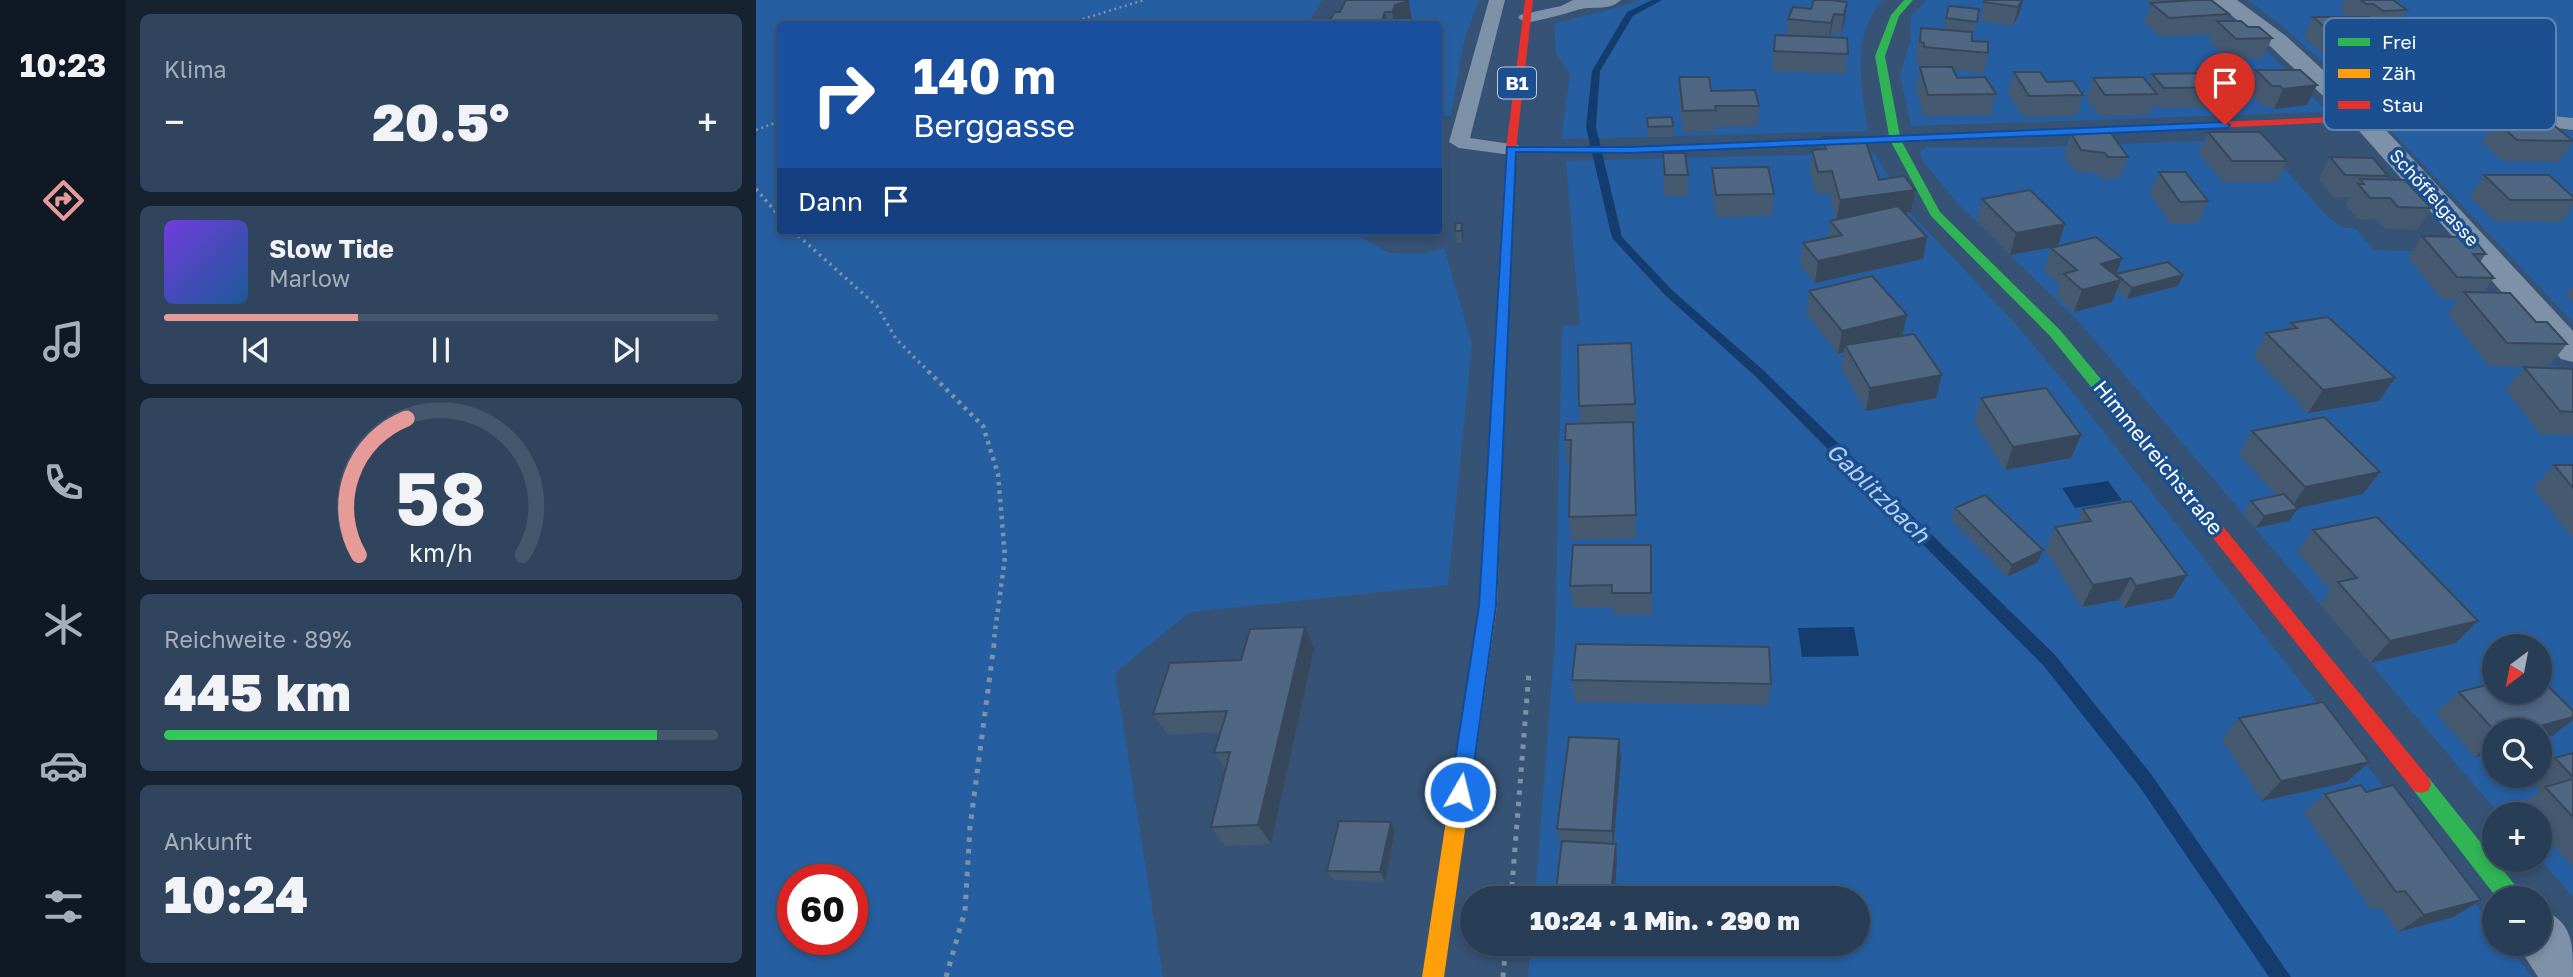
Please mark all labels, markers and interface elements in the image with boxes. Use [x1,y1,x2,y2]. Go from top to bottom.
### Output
legend [2324,18,2556,130]
text: Frei [2382,30,2417,53]
text: 10:23 [20,46,106,84]
text: 140 m [913,46,1056,105]
icon: right [798,49,889,140]
pin [2195,53,2255,125]
text: Klima [164,55,227,83]
text: Zäh [2382,61,2416,84]
icon: arrive [2206,64,2244,102]
road number: B1 [1498,68,1536,99]
text: 20.5° [373,90,509,152]
text: Stau [2382,93,2424,116]
text: − [164,99,185,144]
text: + [697,99,718,144]
text: Berggasse [913,106,1075,144]
street label: Schöffelgasse [2385,144,2484,250]
icon: directions [39,176,88,225]
icon: arrive [877,182,915,220]
text: Dann [798,186,863,217]
text: Slow Tide [269,233,394,264]
text: Marlow [269,264,350,292]
icon: music [39,317,88,366]
icon: previous [237,331,275,369]
icon: pause [422,331,460,369]
icon: next [607,331,645,369]
street label: Himmelreichstraße [2088,375,2229,540]
water label: Gablitzbach [1821,436,1937,549]
text: 58 [396,454,487,541]
icon: phone [39,458,88,507]
text: km/h [409,536,473,567]
icon: climate [39,600,88,649]
text: Reichweite · 89% [164,625,351,653]
north arrow [2482,634,2552,704]
map controls [2482,634,2552,956]
text: 445 km [164,660,351,722]
button: search [2482,718,2552,788]
icon: car [39,741,88,790]
position arrow [1423,755,1497,829]
button: + [2482,802,2552,872]
text: Ankunft [164,827,252,855]
text: 10:24 [164,862,308,924]
speed limit sign: 60 [777,864,868,955]
icon: filters [39,882,88,931]
button: − [2482,886,2552,956]
text: 10:24 · 1 Min. · 290 m [1530,905,1800,936]

